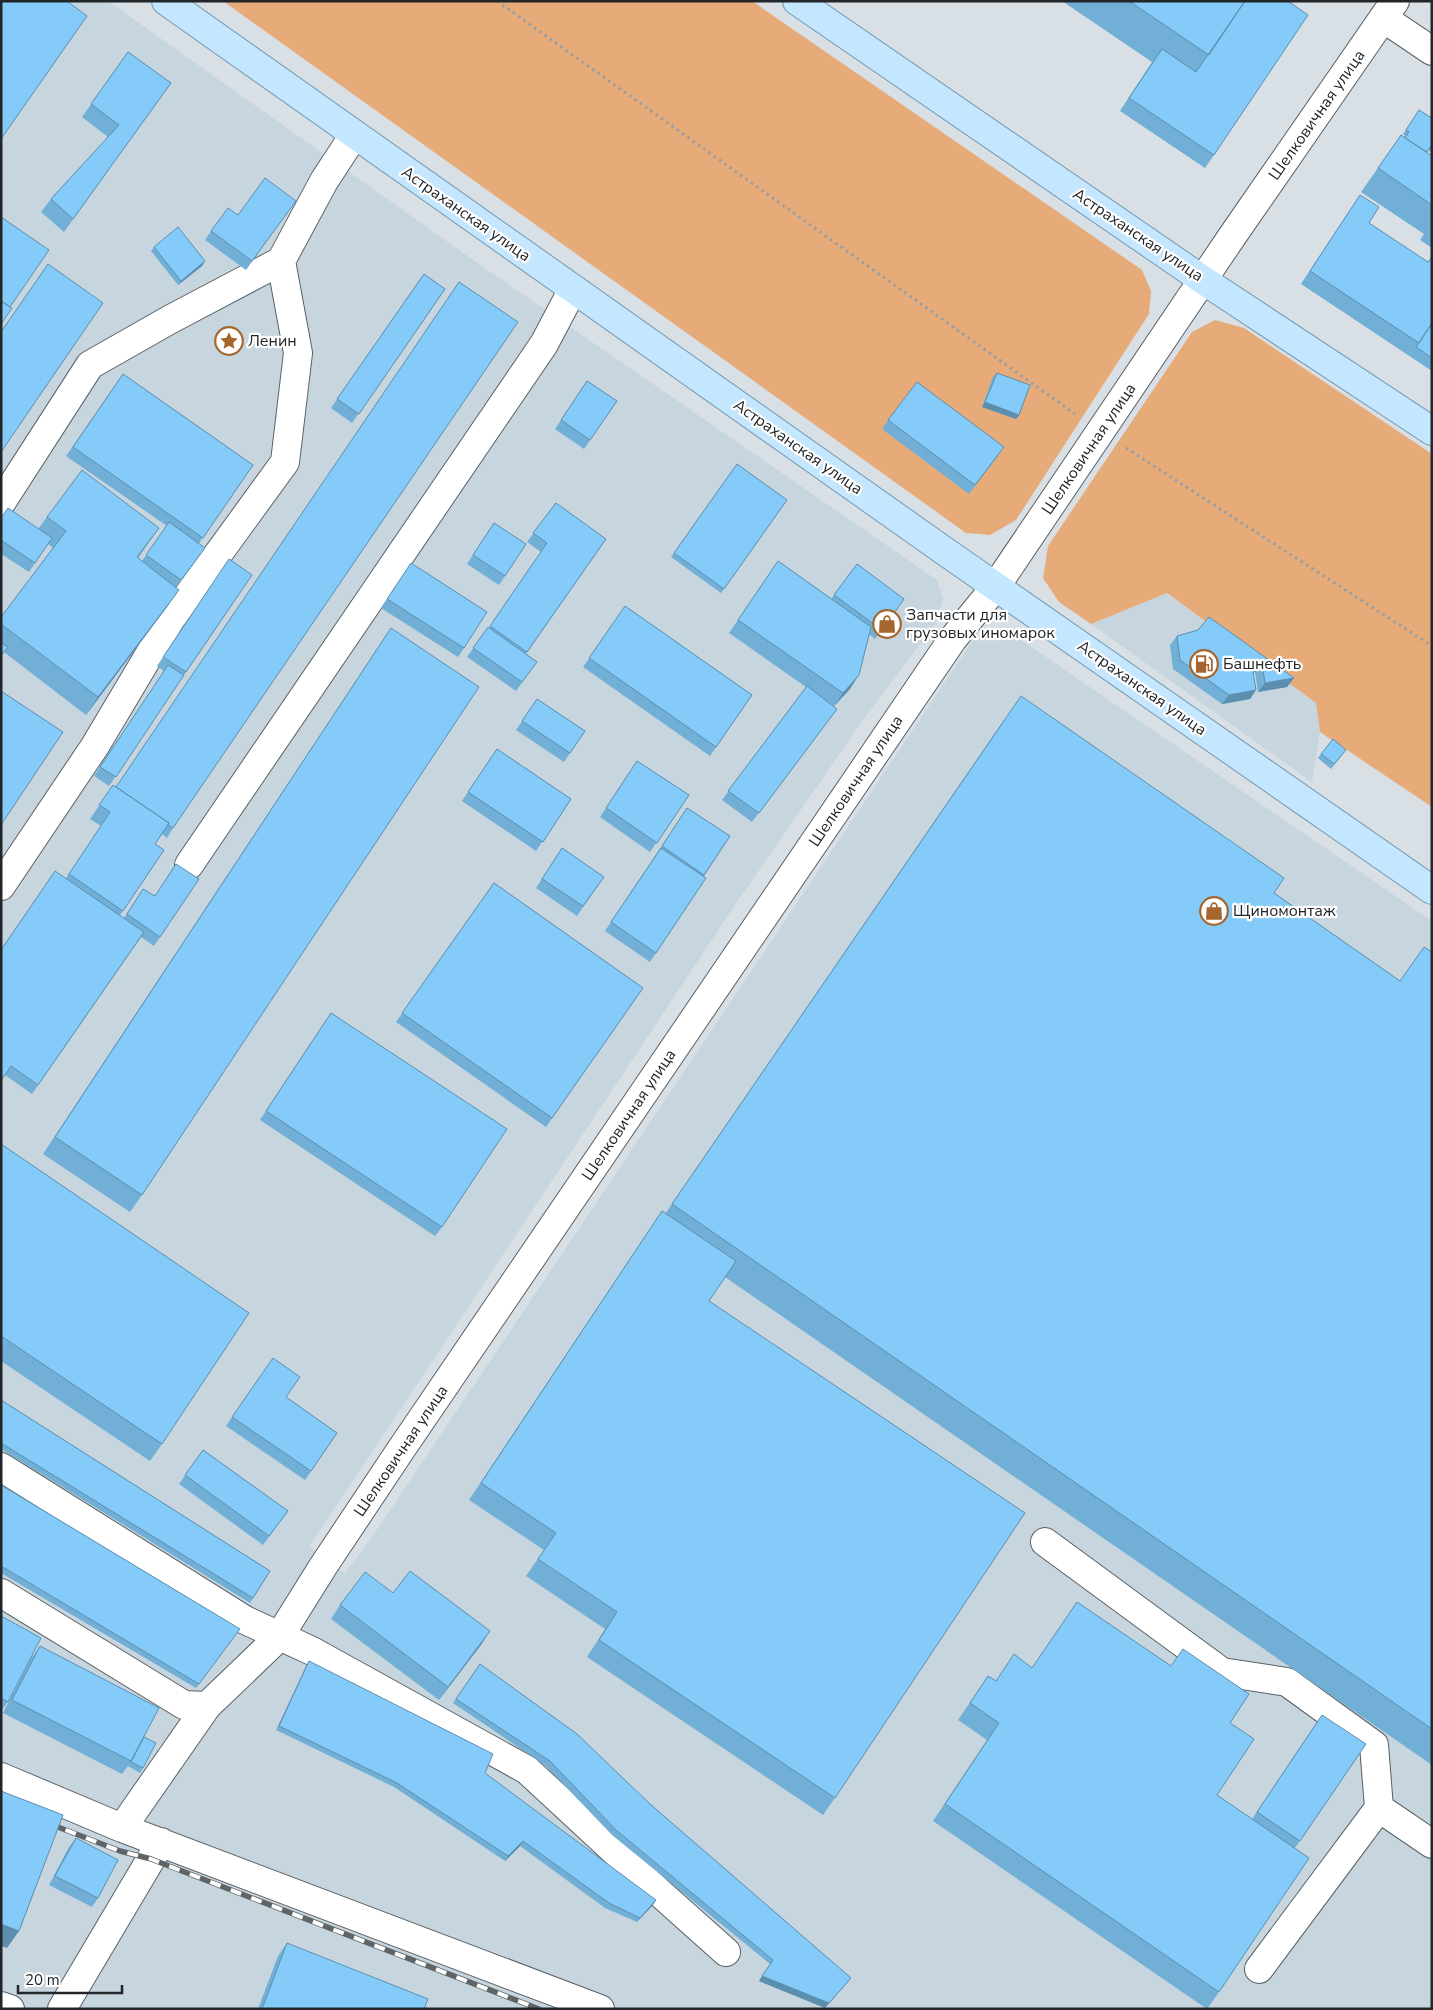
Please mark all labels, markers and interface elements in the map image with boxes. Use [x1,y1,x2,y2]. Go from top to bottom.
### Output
street label: Шелковичная улица [1264,45,1370,185]
street label: Астраханская улица [397,161,535,267]
street label: Астраханская улица [1068,183,1208,287]
place icon: Ленин [214,326,244,356]
place label: Ленин [248,330,297,352]
street label: Шелковичная улица [1037,379,1141,519]
street label: Астраханская улица [729,394,867,500]
place label: Запчасти для грузовых иномарок [906,604,1055,644]
shop icon: Запчасти для грузовых иномарок [872,609,902,639]
street label: Астраханская улица [1073,635,1211,741]
fuel station icon: Башнефть [1189,649,1219,679]
place label: Башнефть [1223,653,1301,675]
street label: Шелковичная улица [804,711,908,851]
shop icon: Щиномонтаж [1199,896,1229,926]
place label: Щиномонтаж [1233,900,1336,922]
street label: Шелковичная улица [577,1045,681,1185]
street label: Шелковичная улица [349,1381,453,1521]
scale bar [18,1962,121,1994]
text: 20 m [25,1970,60,1990]

